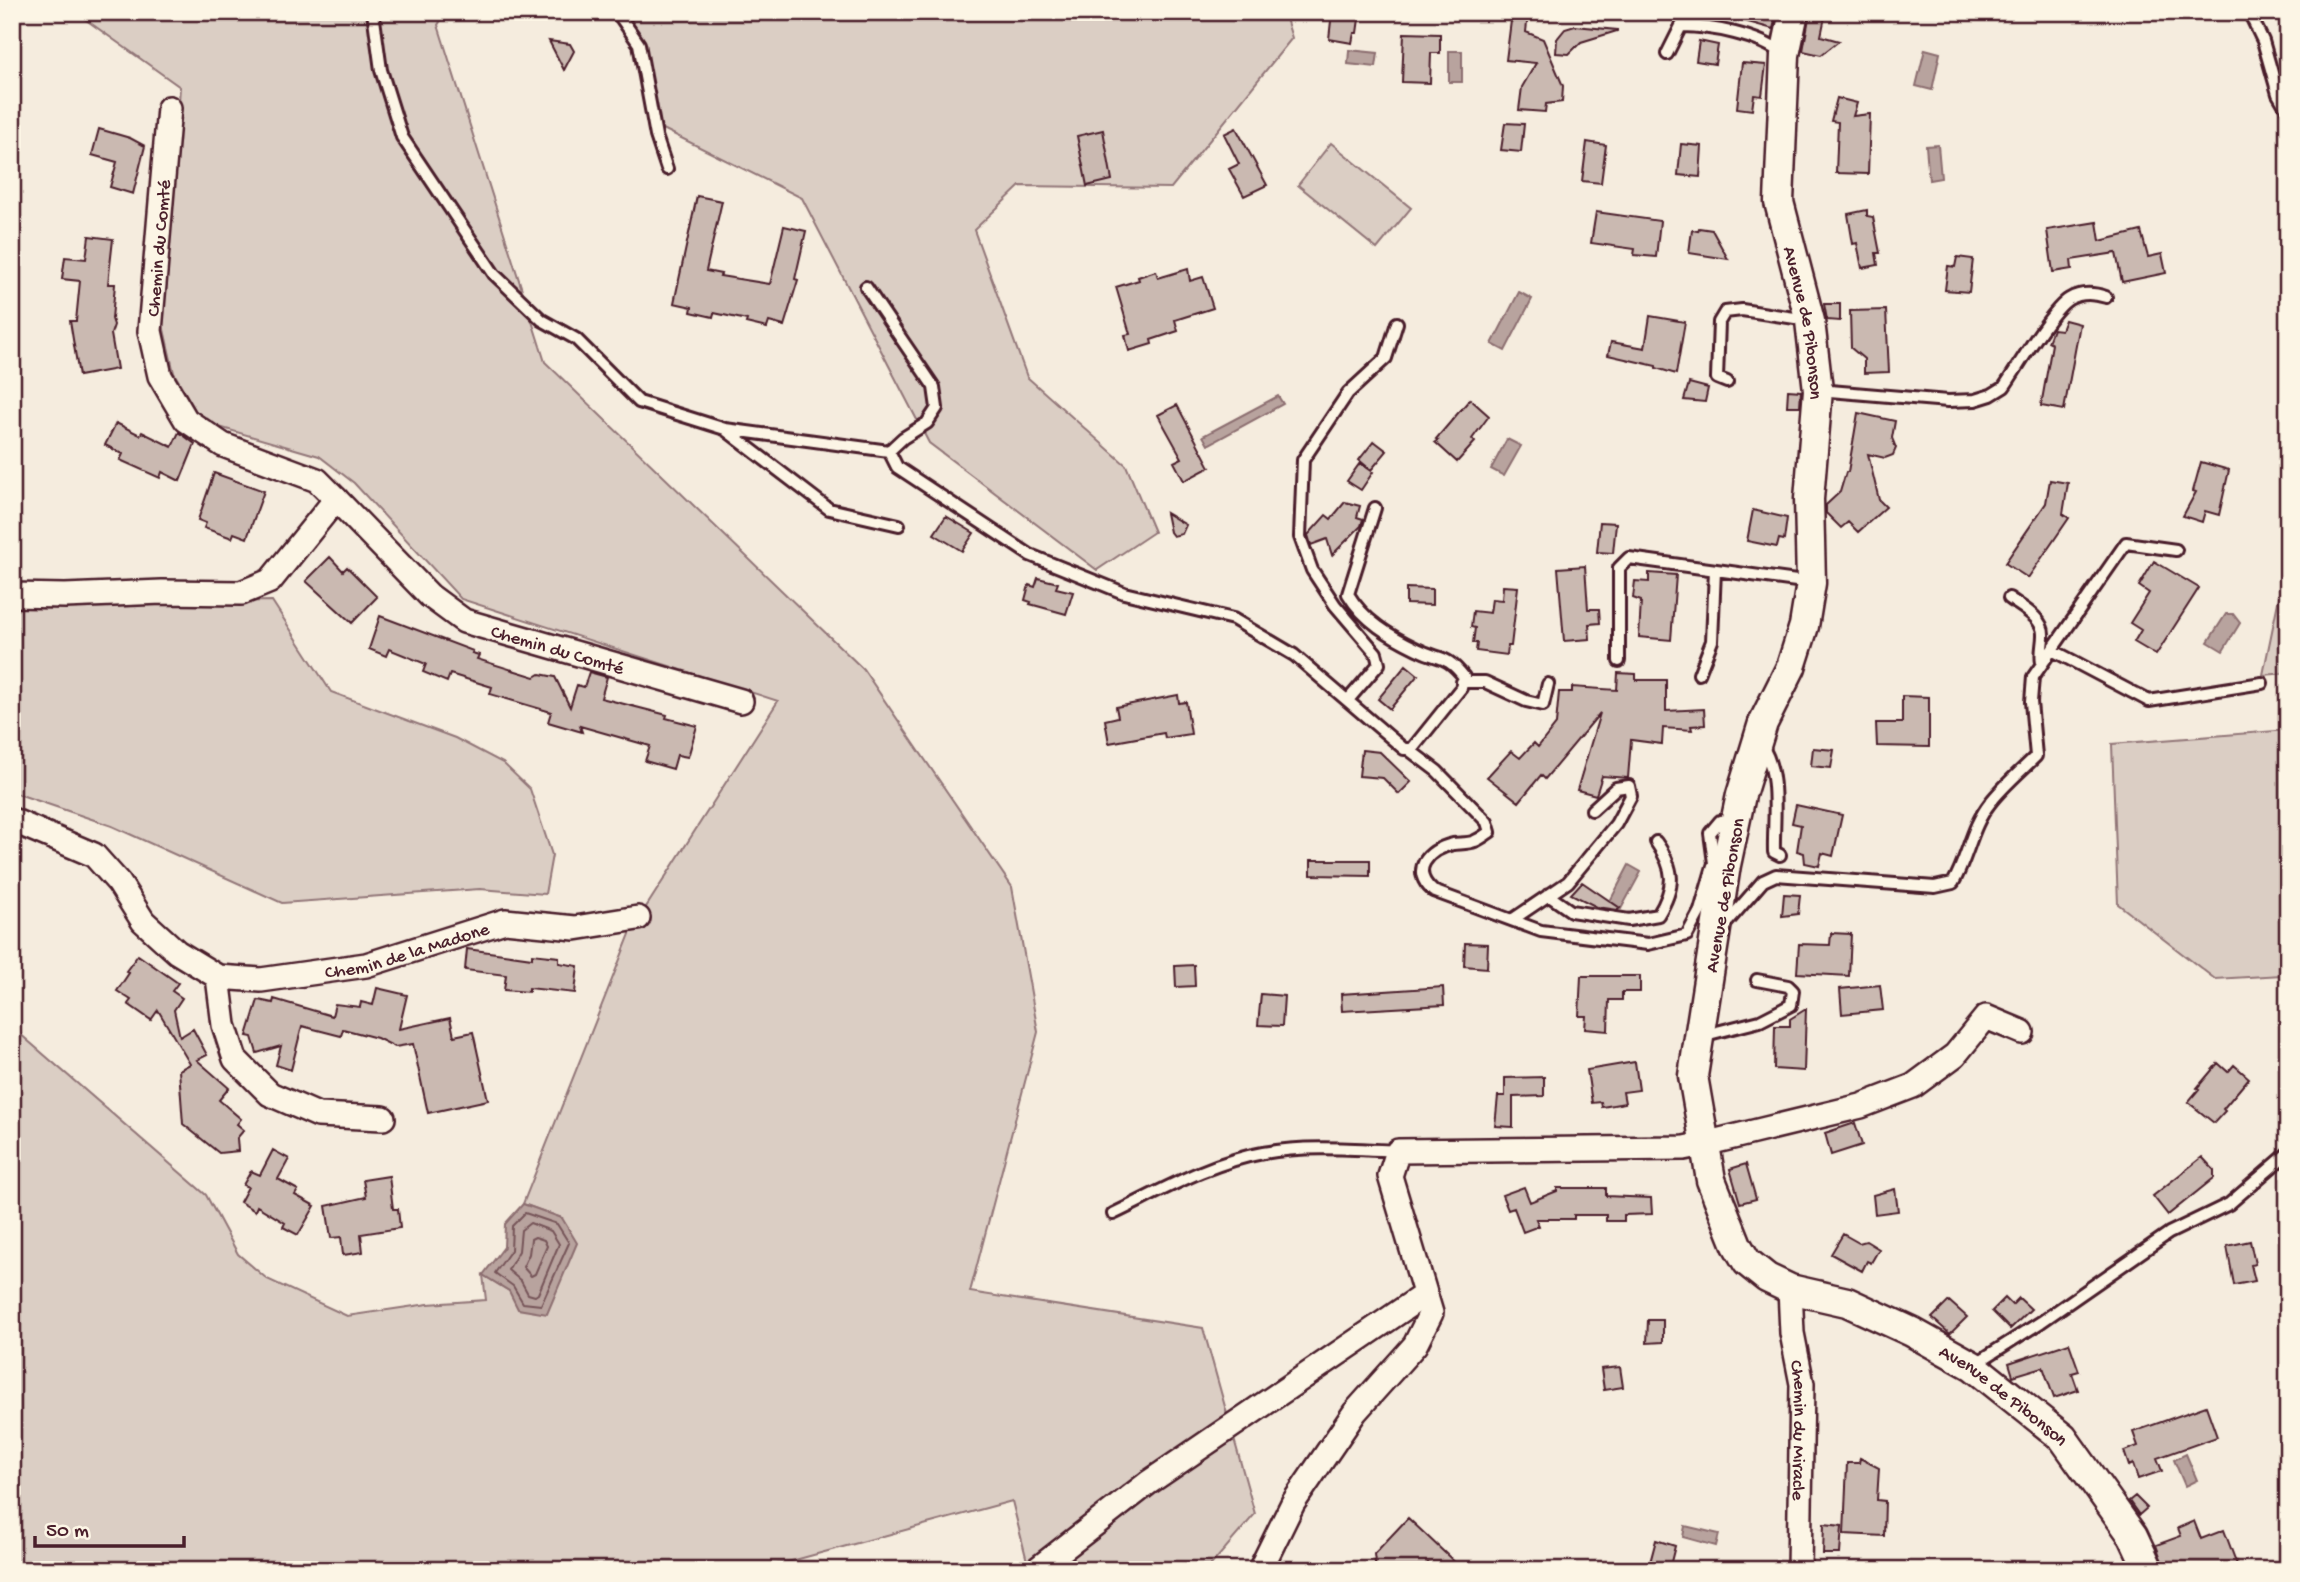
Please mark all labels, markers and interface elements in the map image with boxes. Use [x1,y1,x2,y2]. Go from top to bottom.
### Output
street label: Chemin du Comté [143,179,178,318]
street label: Avenue de Pibonson [1776,244,1826,400]
street label: Chemin du Comté [488,621,626,682]
street label: Avenue de Pibonson [1702,817,1751,975]
street label: Chemin de la Madone [324,919,493,986]
street label: Avenue de Pibonson [1934,1341,2073,1451]
street label: Chemin du Miracle [1783,1358,1810,1501]
scale bar [35,1505,184,1549]
text: 50 m [46,1520,89,1545]

